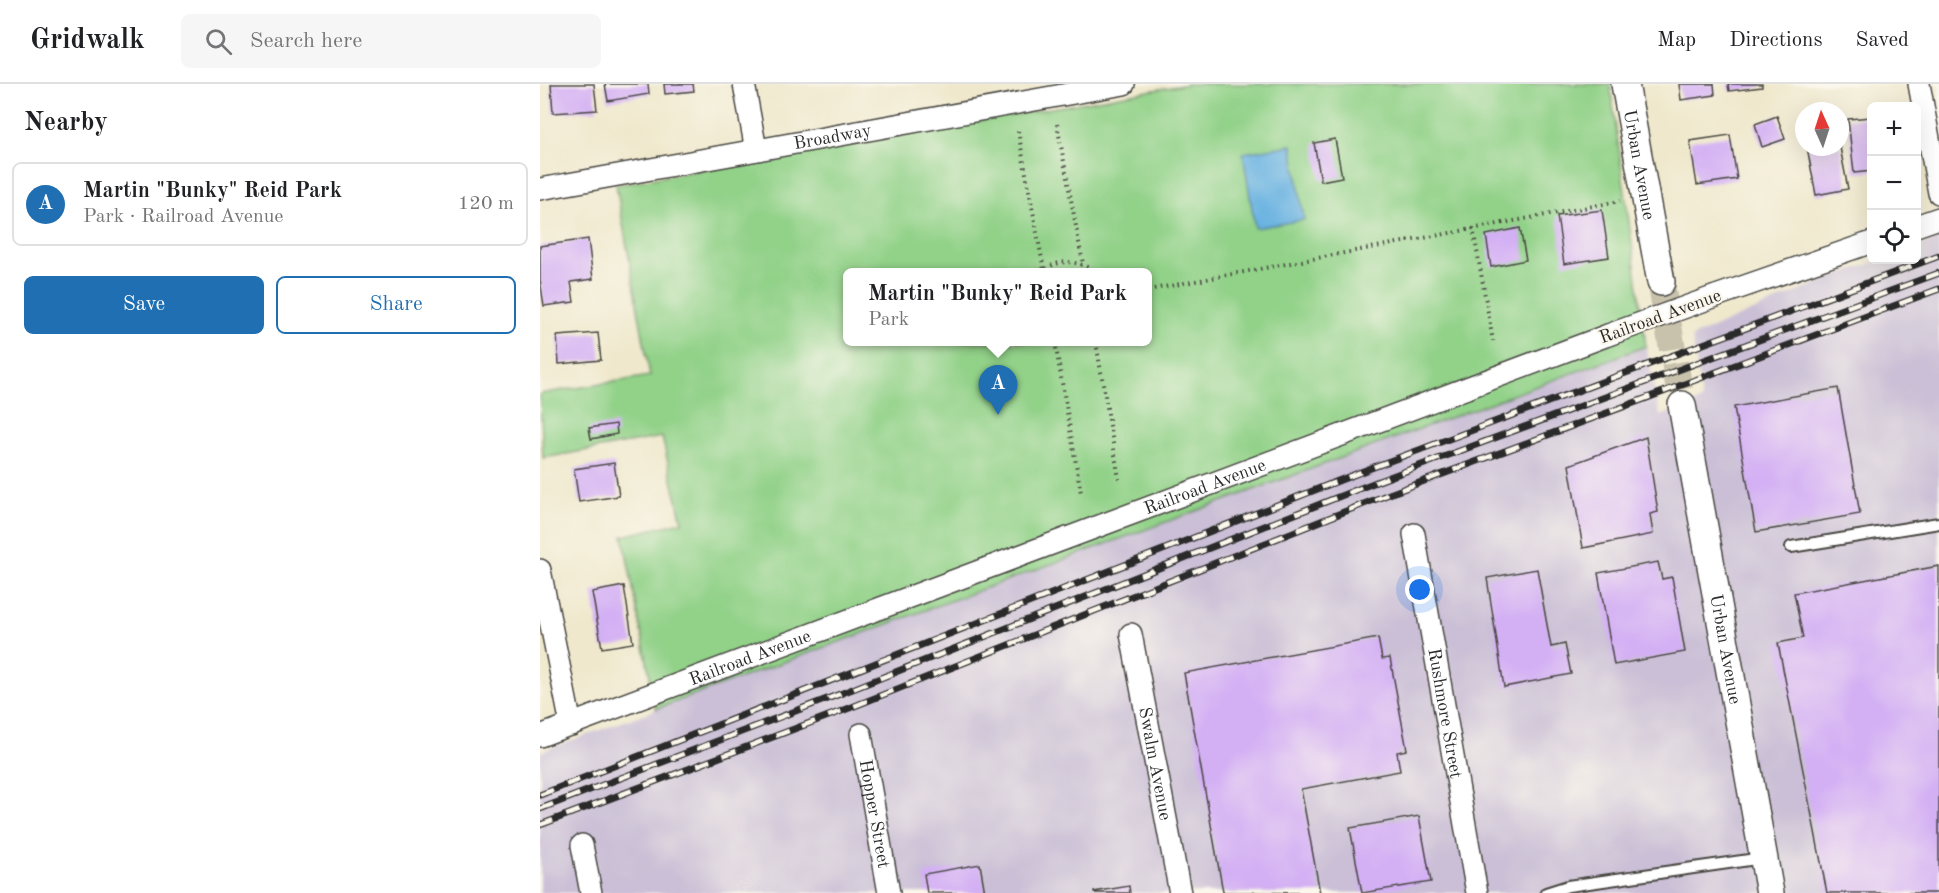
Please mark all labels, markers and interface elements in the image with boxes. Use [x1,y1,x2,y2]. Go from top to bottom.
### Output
search box [181,14,601,68]
icon: search [202,25,235,58]
text: Gridwalk [30,27,145,55]
text: Search here [250,30,362,52]
text: Map [1657,30,1696,51]
text: Directions [1729,30,1823,51]
text: Saved [1856,30,1909,51]
north arrow [1795,102,1849,156]
map controls [1867,102,1921,264]
button: + [1867,102,1921,156]
street label: Urban Avenue [1620,108,1658,221]
text: Nearby [24,110,108,136]
street label: Broadway [792,122,873,153]
button: − [1867,156,1921,210]
text: Martin "Bunky" Reid Park [83,180,342,202]
text: A [38,194,53,214]
text: 120 m [458,194,514,214]
text: Park · Railroad Avenue [83,207,284,227]
button: locate [1867,210,1921,264]
popup [843,268,1152,346]
button: Save [24,276,264,334]
button: Share [276,276,516,334]
text: Martin "Bunky" Reid Park [868,283,1127,305]
street label: Railroad Avenue [1597,287,1724,347]
text: Park [868,310,909,330]
pin: A [978,366,1018,415]
street label: Railroad Avenue [1142,456,1268,518]
your location [1405,575,1434,604]
street label: Urban Avenue [1706,593,1744,706]
street label: Railroad Avenue [687,627,813,689]
street label: Rushmore Street [1424,647,1465,780]
street label: Swalm Avenue [1135,706,1174,822]
street label: Hopper Street [856,758,892,870]

